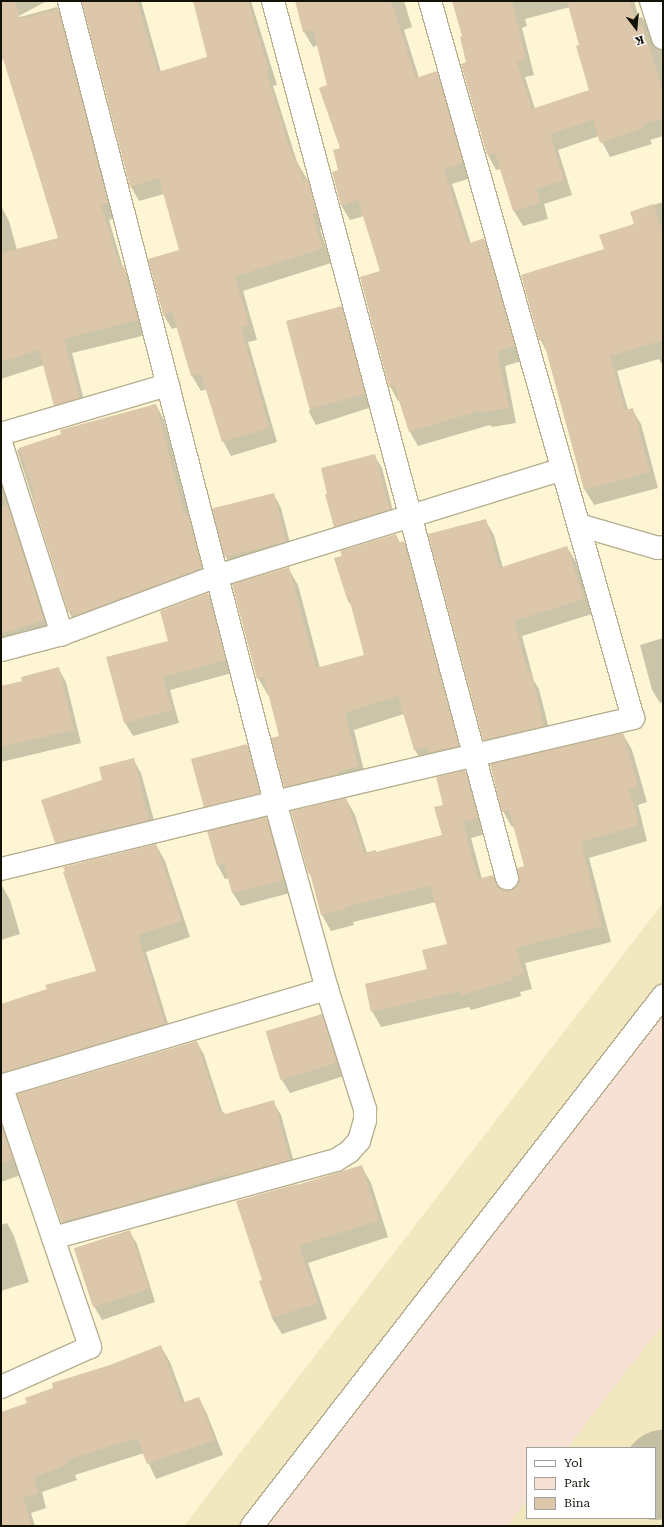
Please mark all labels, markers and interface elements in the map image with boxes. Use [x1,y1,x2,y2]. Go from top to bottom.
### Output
north arrow [616,8,656,48]
text: K [633,33,645,47]
legend [526,1447,656,1519]
text: Yol [564,1456,582,1470]
text: Park [564,1476,590,1490]
text: Bina [564,1496,590,1510]

